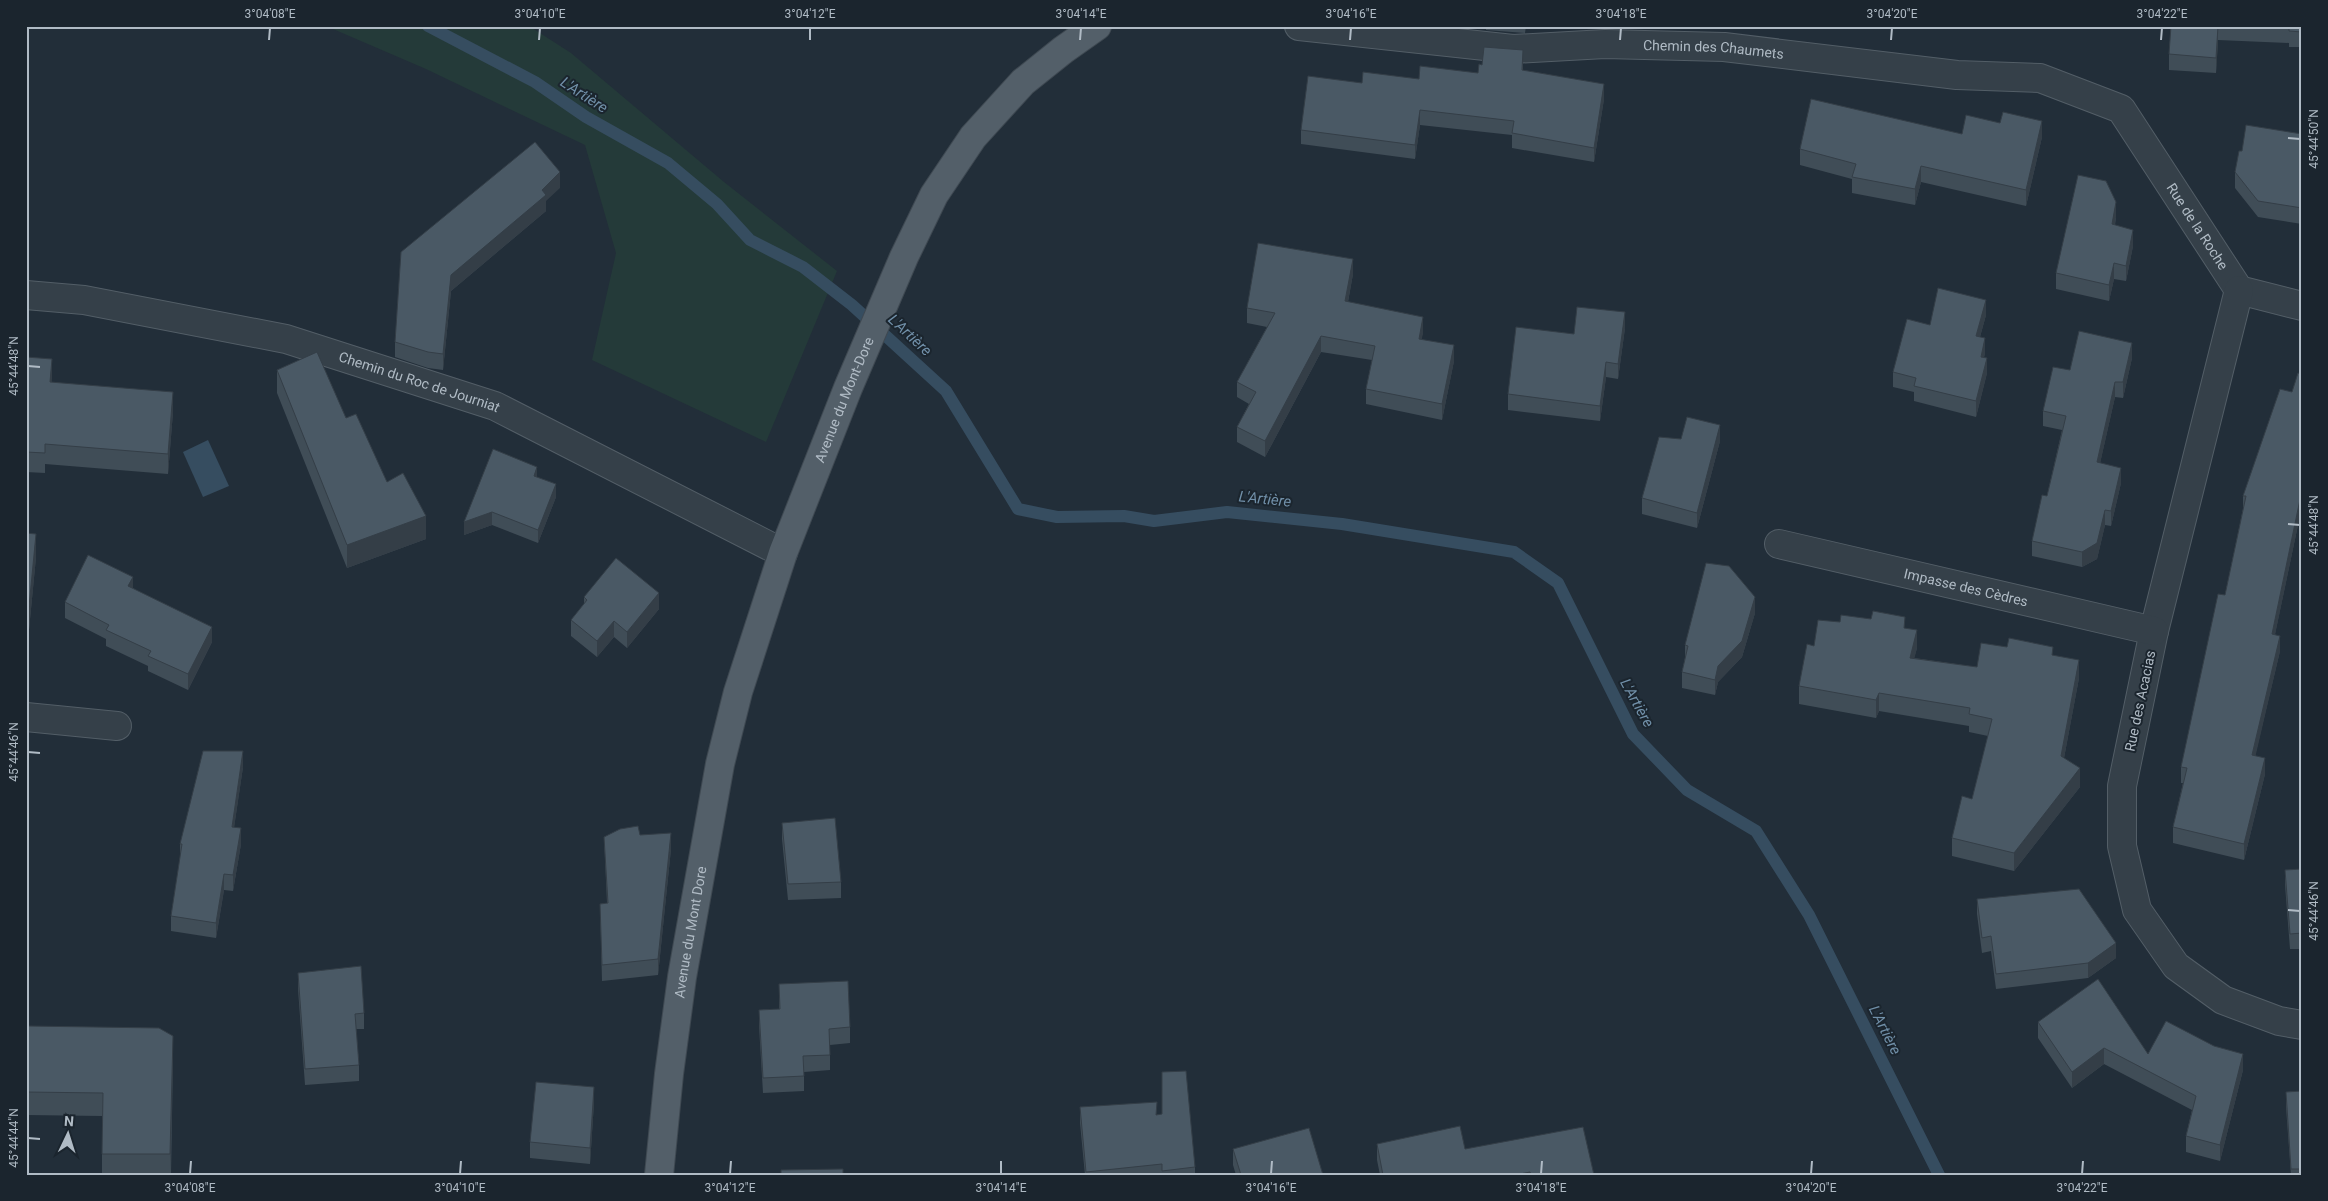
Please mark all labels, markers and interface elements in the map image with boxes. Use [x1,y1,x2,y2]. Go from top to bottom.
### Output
text: 3°04'08"E [245,7,296,21]
text: 3°04'10"E [515,7,566,21]
text: 3°04'12"E [785,7,836,21]
text: 3°04'14"E [1056,7,1107,21]
text: 3°04'16"E [1326,7,1377,21]
text: 3°04'18"E [1596,7,1647,21]
text: 3°04'20"E [1867,7,1918,21]
text: 3°04'22"E [2137,7,2188,21]
street label: Chemin des Chaumets [1643,37,1785,62]
water label: L'Artière [557,73,611,117]
text: 45°44'50"N [2307,109,2321,169]
street label: Rue de la Roche [2164,180,2231,273]
water label: L'Artière [885,310,936,360]
street label: Avenue du Mont-Dore [811,335,877,465]
text: 45°44'48"N [7,336,21,396]
street label: Chemin du Roc de Journiat [337,348,503,415]
water label: L'Artière [1238,487,1292,511]
text: 45°44'48"N [2307,495,2321,555]
street label: Impasse des Cèdres [1902,565,2030,610]
street label: Rue des Acacias [2121,649,2159,753]
water label: L'Artière [1616,676,1658,731]
text: 45°44'46"N [7,722,21,782]
street label: Avenue du Mont Dore [671,865,710,999]
text: 45°44'46"N [2307,881,2321,941]
water label: L'Artière [1865,1002,1905,1058]
text: 45°44'44"N [7,1108,21,1168]
north arrow [42,1108,92,1158]
text: N [63,1113,74,1129]
text: 3°04'08"E [165,1181,216,1195]
text: 3°04'10"E [435,1181,486,1195]
text: 3°04'12"E [705,1181,756,1195]
text: 3°04'14"E [976,1181,1027,1195]
text: 3°04'16"E [1246,1181,1297,1195]
text: 3°04'18"E [1516,1181,1567,1195]
text: 3°04'20"E [1786,1181,1837,1195]
text: 3°04'22"E [2057,1181,2108,1195]

